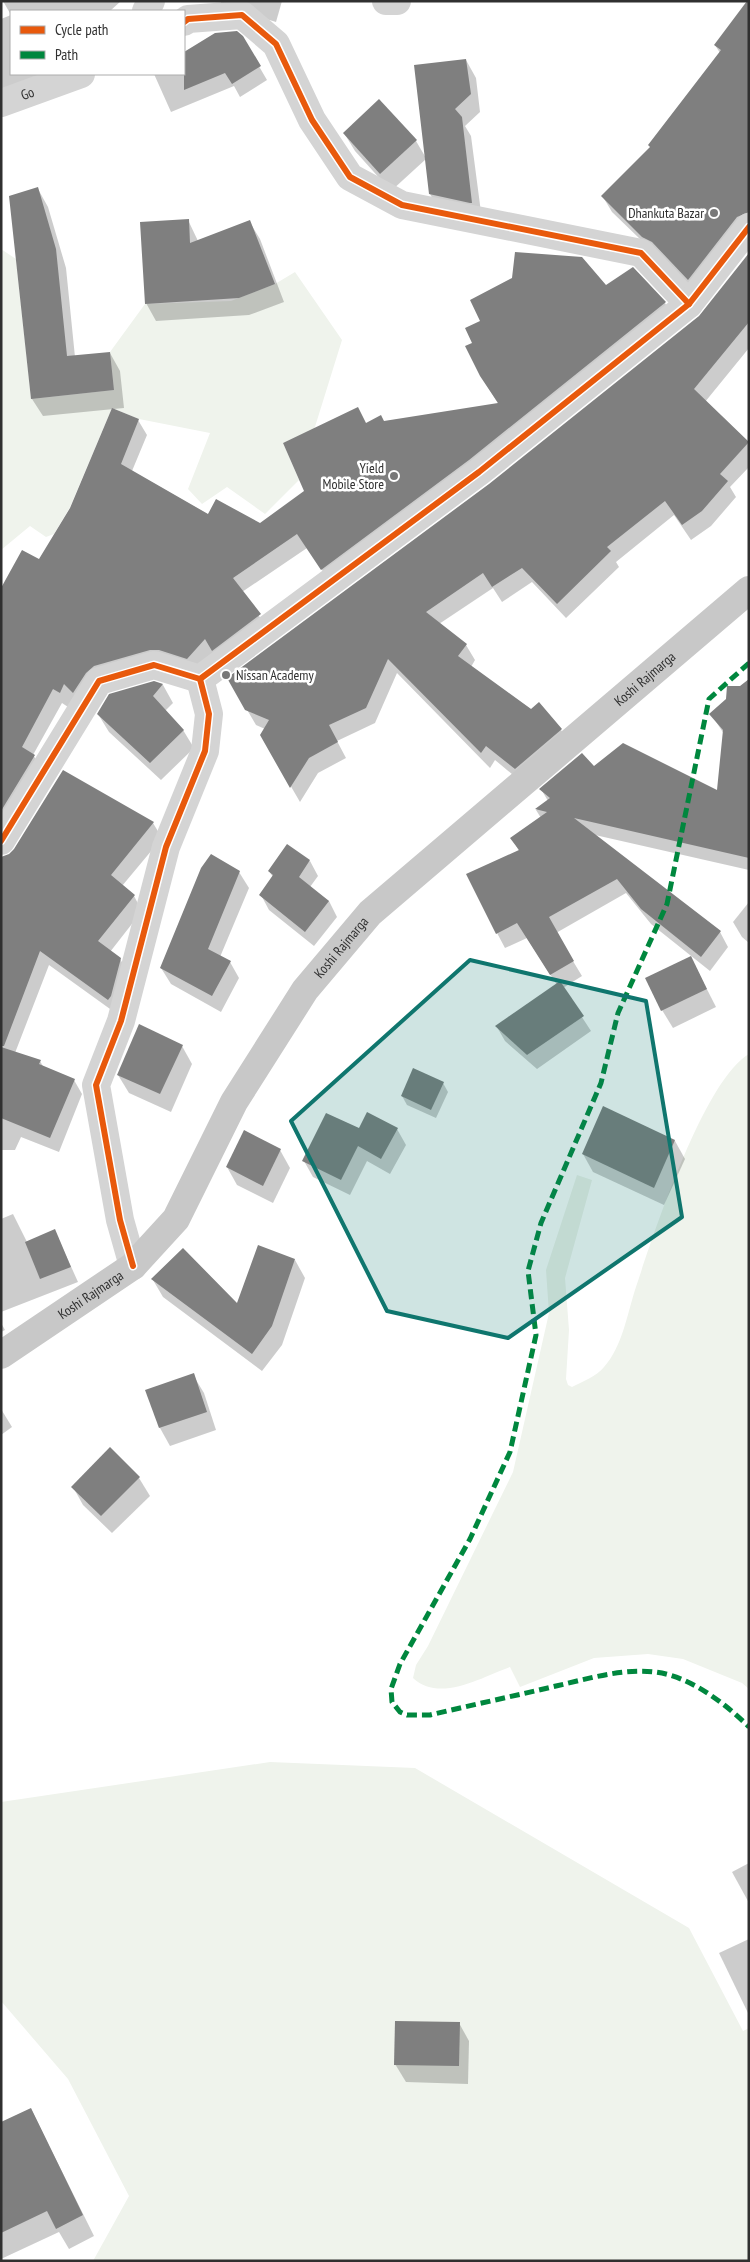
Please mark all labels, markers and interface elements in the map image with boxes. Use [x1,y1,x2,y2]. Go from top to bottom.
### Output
legend [10,10,185,75]
text: Cycle path [55,20,108,39]
text: Path [55,45,78,64]
street label: Go [18,83,36,104]
place label: Dhankuta Bazar [628,204,704,222]
marker: Dhankuta Bazar [708,207,720,219]
place label: Yield Mobile Store [323,459,384,493]
marker: Yield Mobile Store [388,470,400,482]
street label: Koshi Rajmarga [610,648,679,710]
place label: Nissan Academy [236,666,314,684]
marker: Nissan Academy [220,669,232,681]
street label: Koshi Rajmarga [310,913,372,982]
street label: Koshi Rajmarga [54,1266,127,1323]

